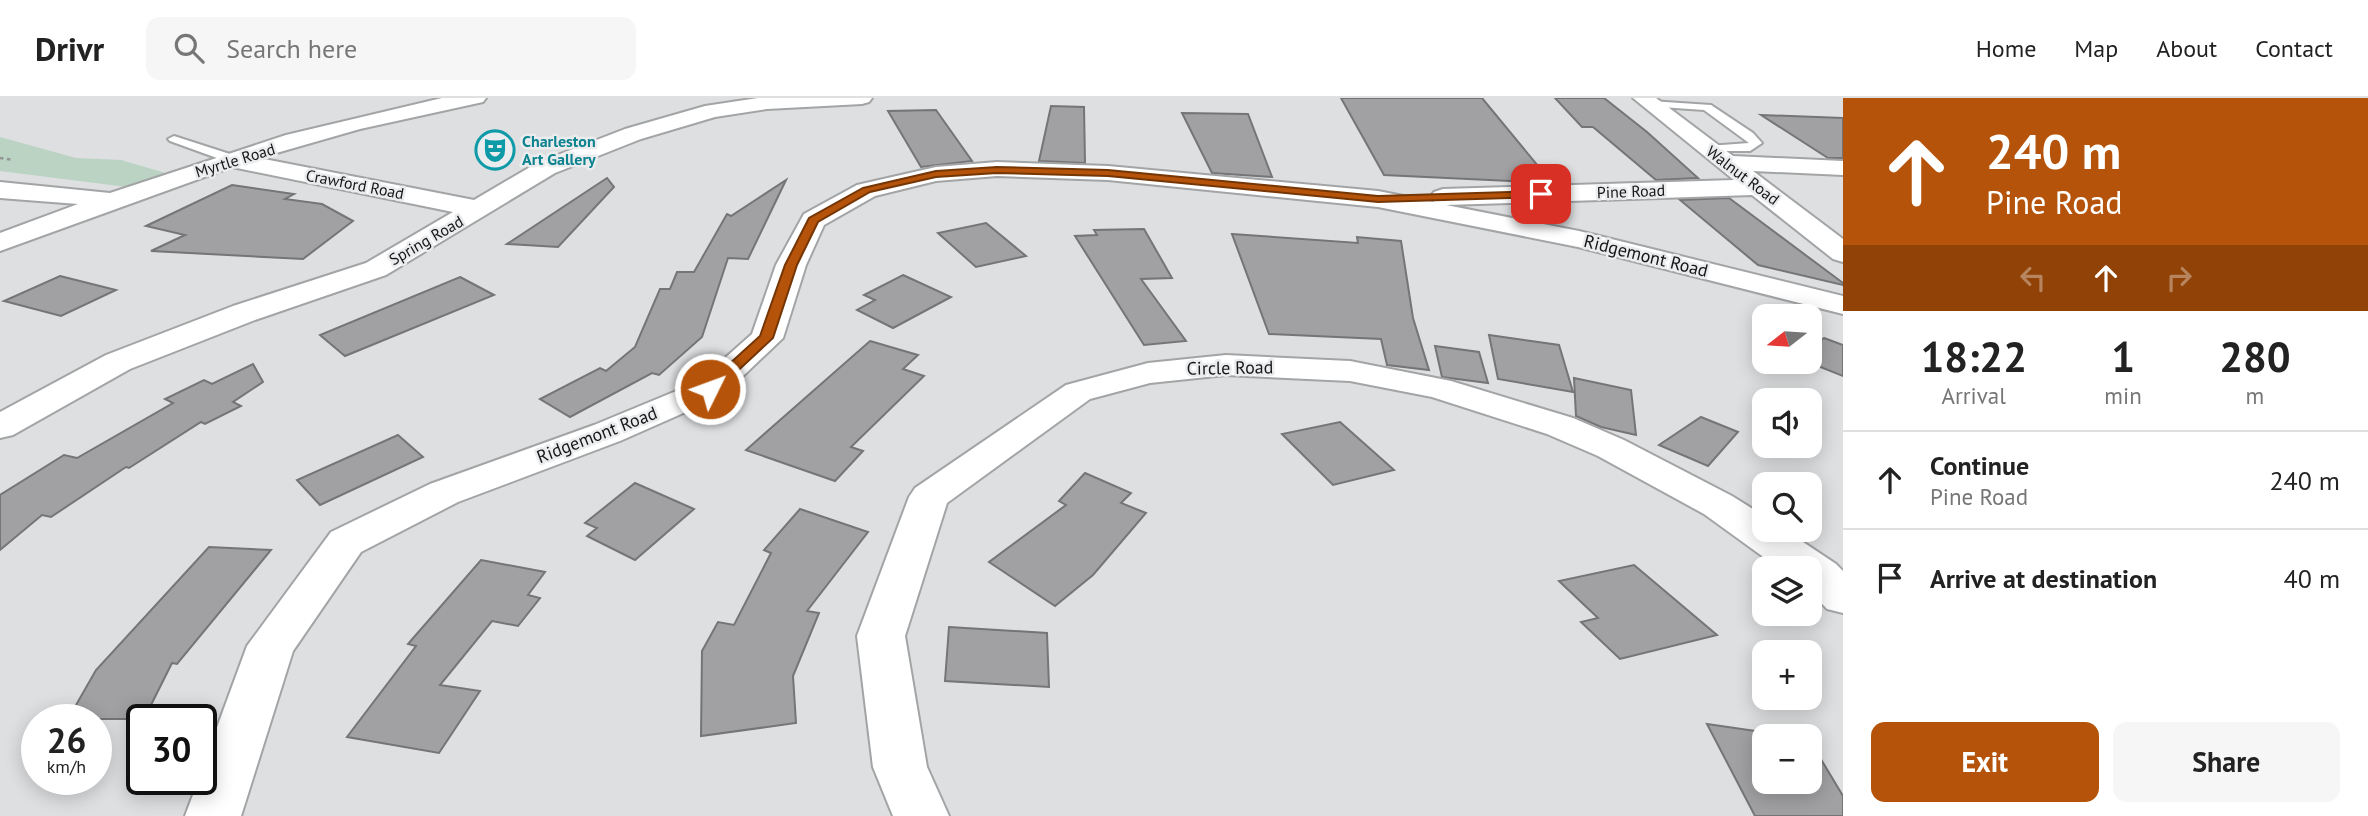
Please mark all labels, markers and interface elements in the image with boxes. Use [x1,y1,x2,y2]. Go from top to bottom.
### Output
search box [146,17,636,80]
text: Drivr [35,27,104,70]
icon: search [170,29,208,67]
text: Search here [226,32,357,65]
text: Home [1976,33,2036,64]
text: Map [2074,33,2118,64]
text: About [2156,33,2217,64]
text: Contact [2255,33,2333,64]
text: 240 m [1986,119,2121,183]
icon: ahead [1871,126,1962,217]
theatre icon: Charleston Art Gallery [474,129,516,171]
place label: Charleston Art Gallery [522,131,596,169]
street label: Myrtle Road [193,138,277,182]
street label: Walnut Road [1703,141,1783,209]
pin [1511,164,1571,224]
street label: Crawford Road [304,165,406,203]
icon: arrive [1522,175,1560,213]
street label: Pine Road [1597,180,1665,202]
text: Pine Road [1986,181,2123,223]
street label: Spring Road [385,211,467,269]
street label: Ridgemont Road [1582,229,1711,282]
icon: left [2014,259,2052,297]
icon: ahead [2087,259,2125,297]
icon: right [2160,259,2198,297]
north arrow [1752,304,1822,374]
map controls [1752,304,1822,794]
text: 18:22 [1920,329,2027,384]
text: 1 [2111,329,2135,384]
text: 280 [2219,329,2291,384]
position arrow [673,352,747,426]
street label: Circle Road [1186,355,1274,380]
text: Arrival [1941,381,2006,410]
text: min [2104,381,2142,410]
text: m [2246,381,2264,410]
button: sound [1752,388,1822,458]
street label: Ridgemont Road [533,401,660,468]
text: Continue [1930,449,2029,482]
icon: ahead [1871,461,1909,499]
text: 240 m [2269,464,2340,497]
button: search [1752,472,1822,542]
text: Pine Road [1930,482,2028,511]
button: layers [1752,556,1822,626]
icon: arrive [1871,559,1909,597]
text: Arrive at destination [1930,562,2157,595]
text: 40 m [2284,562,2340,595]
button: + [1752,640,1822,710]
speed limit sign: 30 [126,704,217,795]
text: 26 [47,717,86,763]
button: Exit [1871,722,2099,802]
button: Share [2113,722,2340,802]
button: − [1752,724,1822,794]
text: km/h [47,755,86,778]

